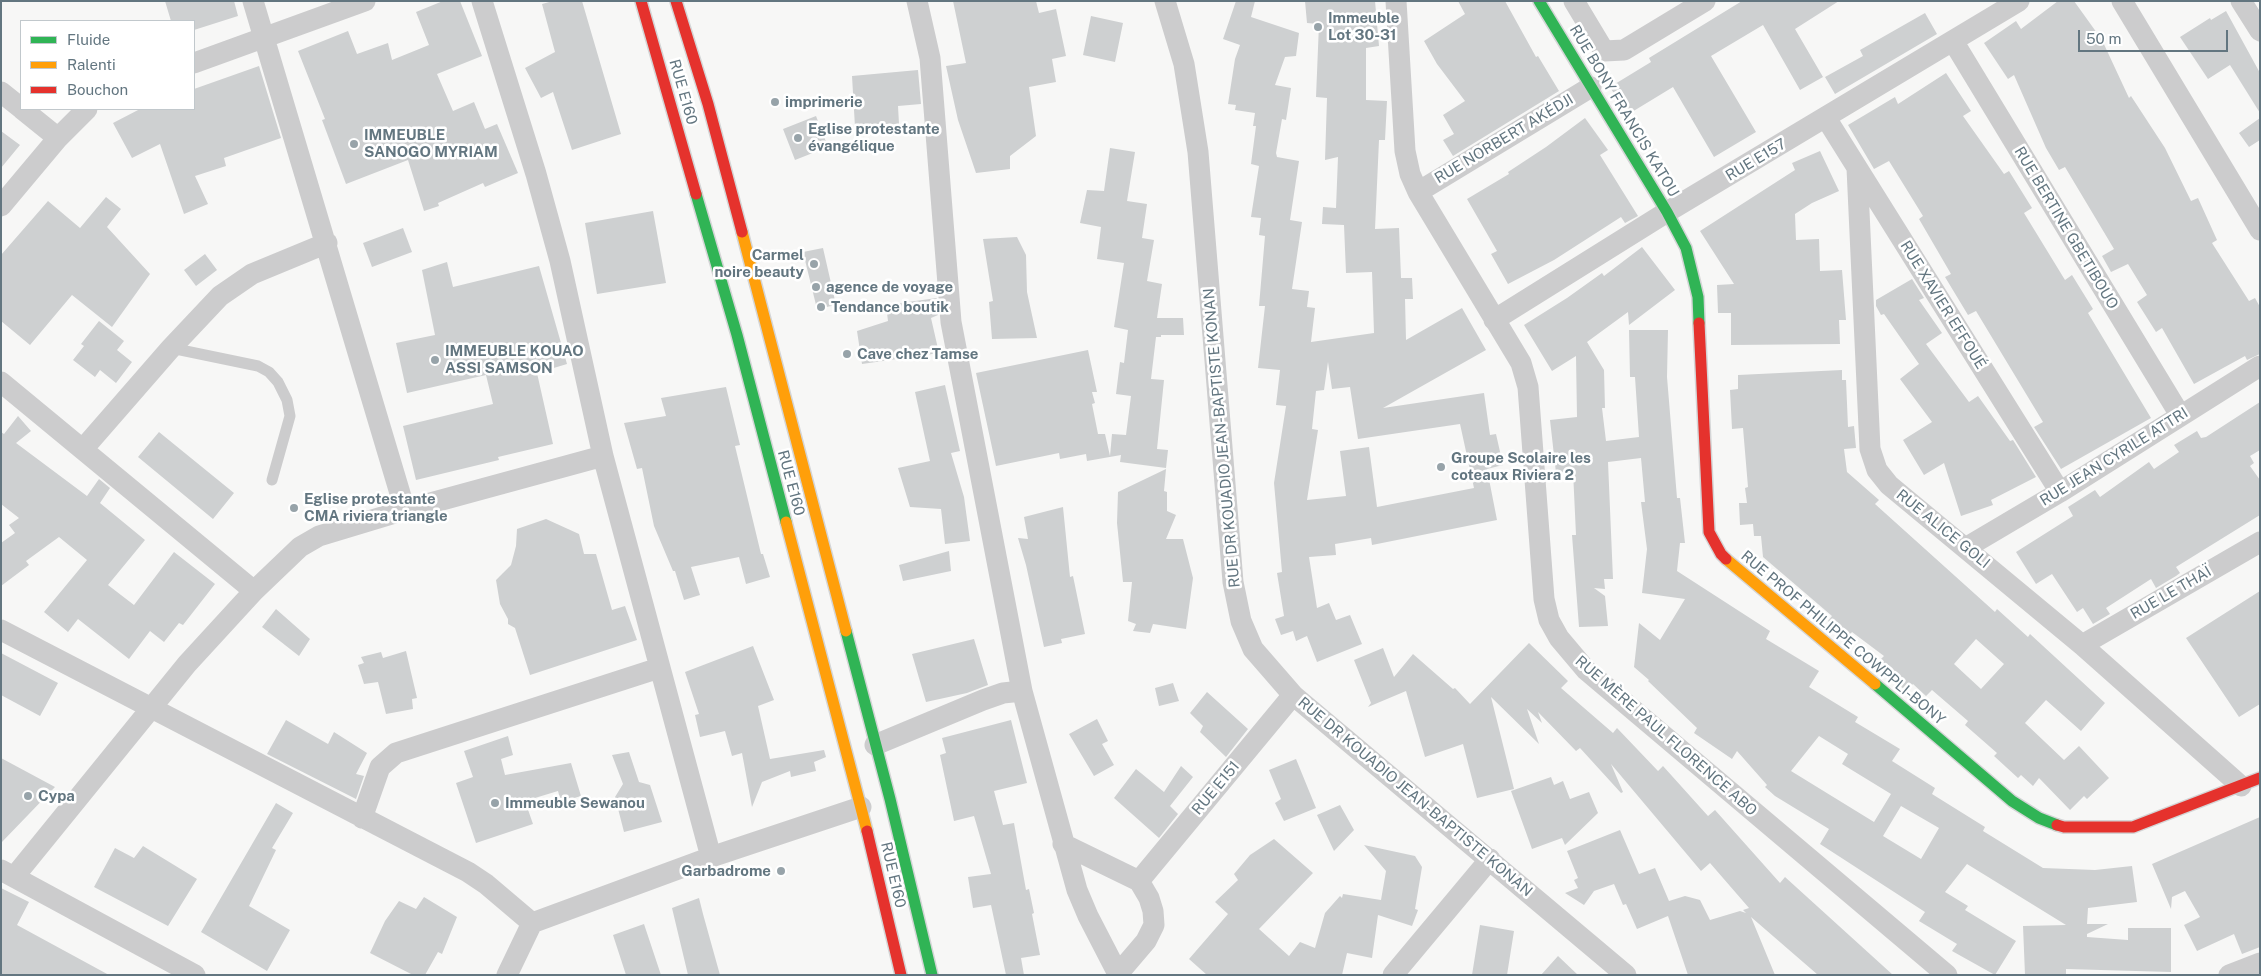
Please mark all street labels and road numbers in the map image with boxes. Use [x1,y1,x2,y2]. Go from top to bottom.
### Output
street label: RUE BONY FRANCIS KATOU [1565,22,1683,200]
street label: RUE E160 [665,57,701,127]
street label: RUE NORBERT AKÉDJI [1431,90,1577,188]
street label: RUE E157 [1722,135,1790,185]
street label: RUE BERTINE GBETIBOUO [2010,143,2122,313]
street label: RUE XAVIER EFFOUÉ [1896,237,1990,373]
street label: RUE DR KOUADIO JEAN-BAPTISTE KONAN [1200,287,1244,589]
street label: RUE JEAN CYRILE ATTRI [2037,404,2191,510]
street label: RUE E160 [774,448,808,518]
street label: RUE ALICE GOLI [1893,486,1993,572]
street label: RUE PROF PHILIPPE COWPPLI-BONY [1737,547,1949,729]
street label: RUE LE THAÏ [2127,563,2215,623]
street label: RUE MÈRE PAUL FLORENCE ABO [1571,652,1761,820]
street label: RUE DR KOUADIO JEAN-BAPTISTE KONAN [1294,693,1536,901]
street label: RUE E151 [1188,758,1244,818]
street label: RUE E160 [877,840,909,910]

